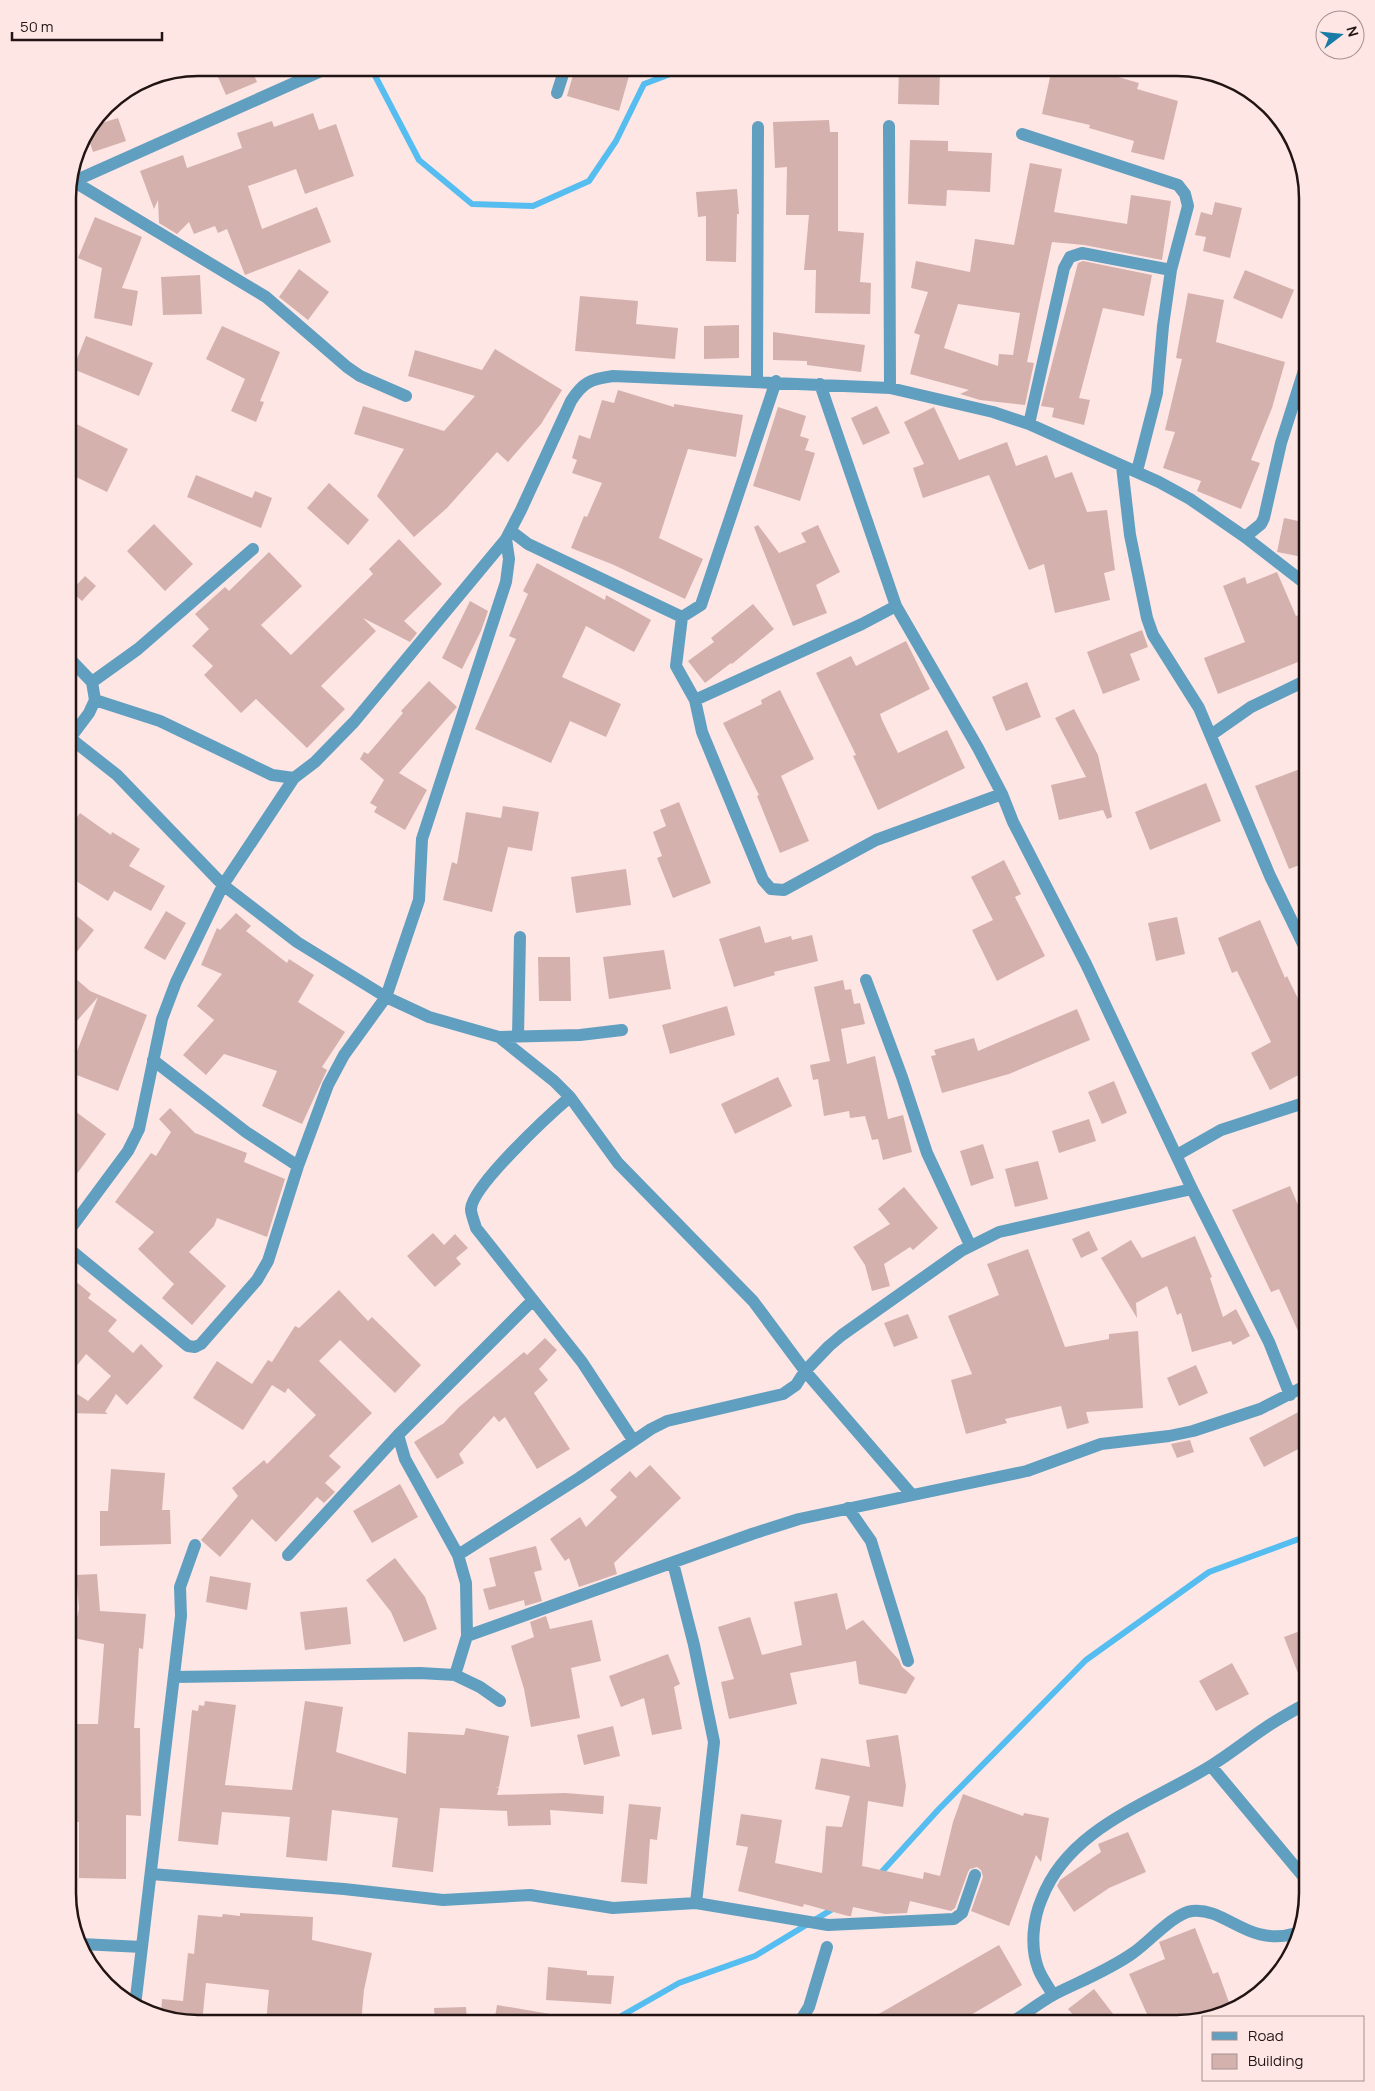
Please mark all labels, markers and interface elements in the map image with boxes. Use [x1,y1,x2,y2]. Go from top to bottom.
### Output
scale bar [12,10,162,42]
north arrow [1315,10,1365,60]
text: 50 m [20,16,54,37]
text: N [1342,24,1363,39]
legend [1202,2016,1365,2081]
text: Road [1248,2025,1284,2046]
text: Building [1248,2050,1303,2071]

